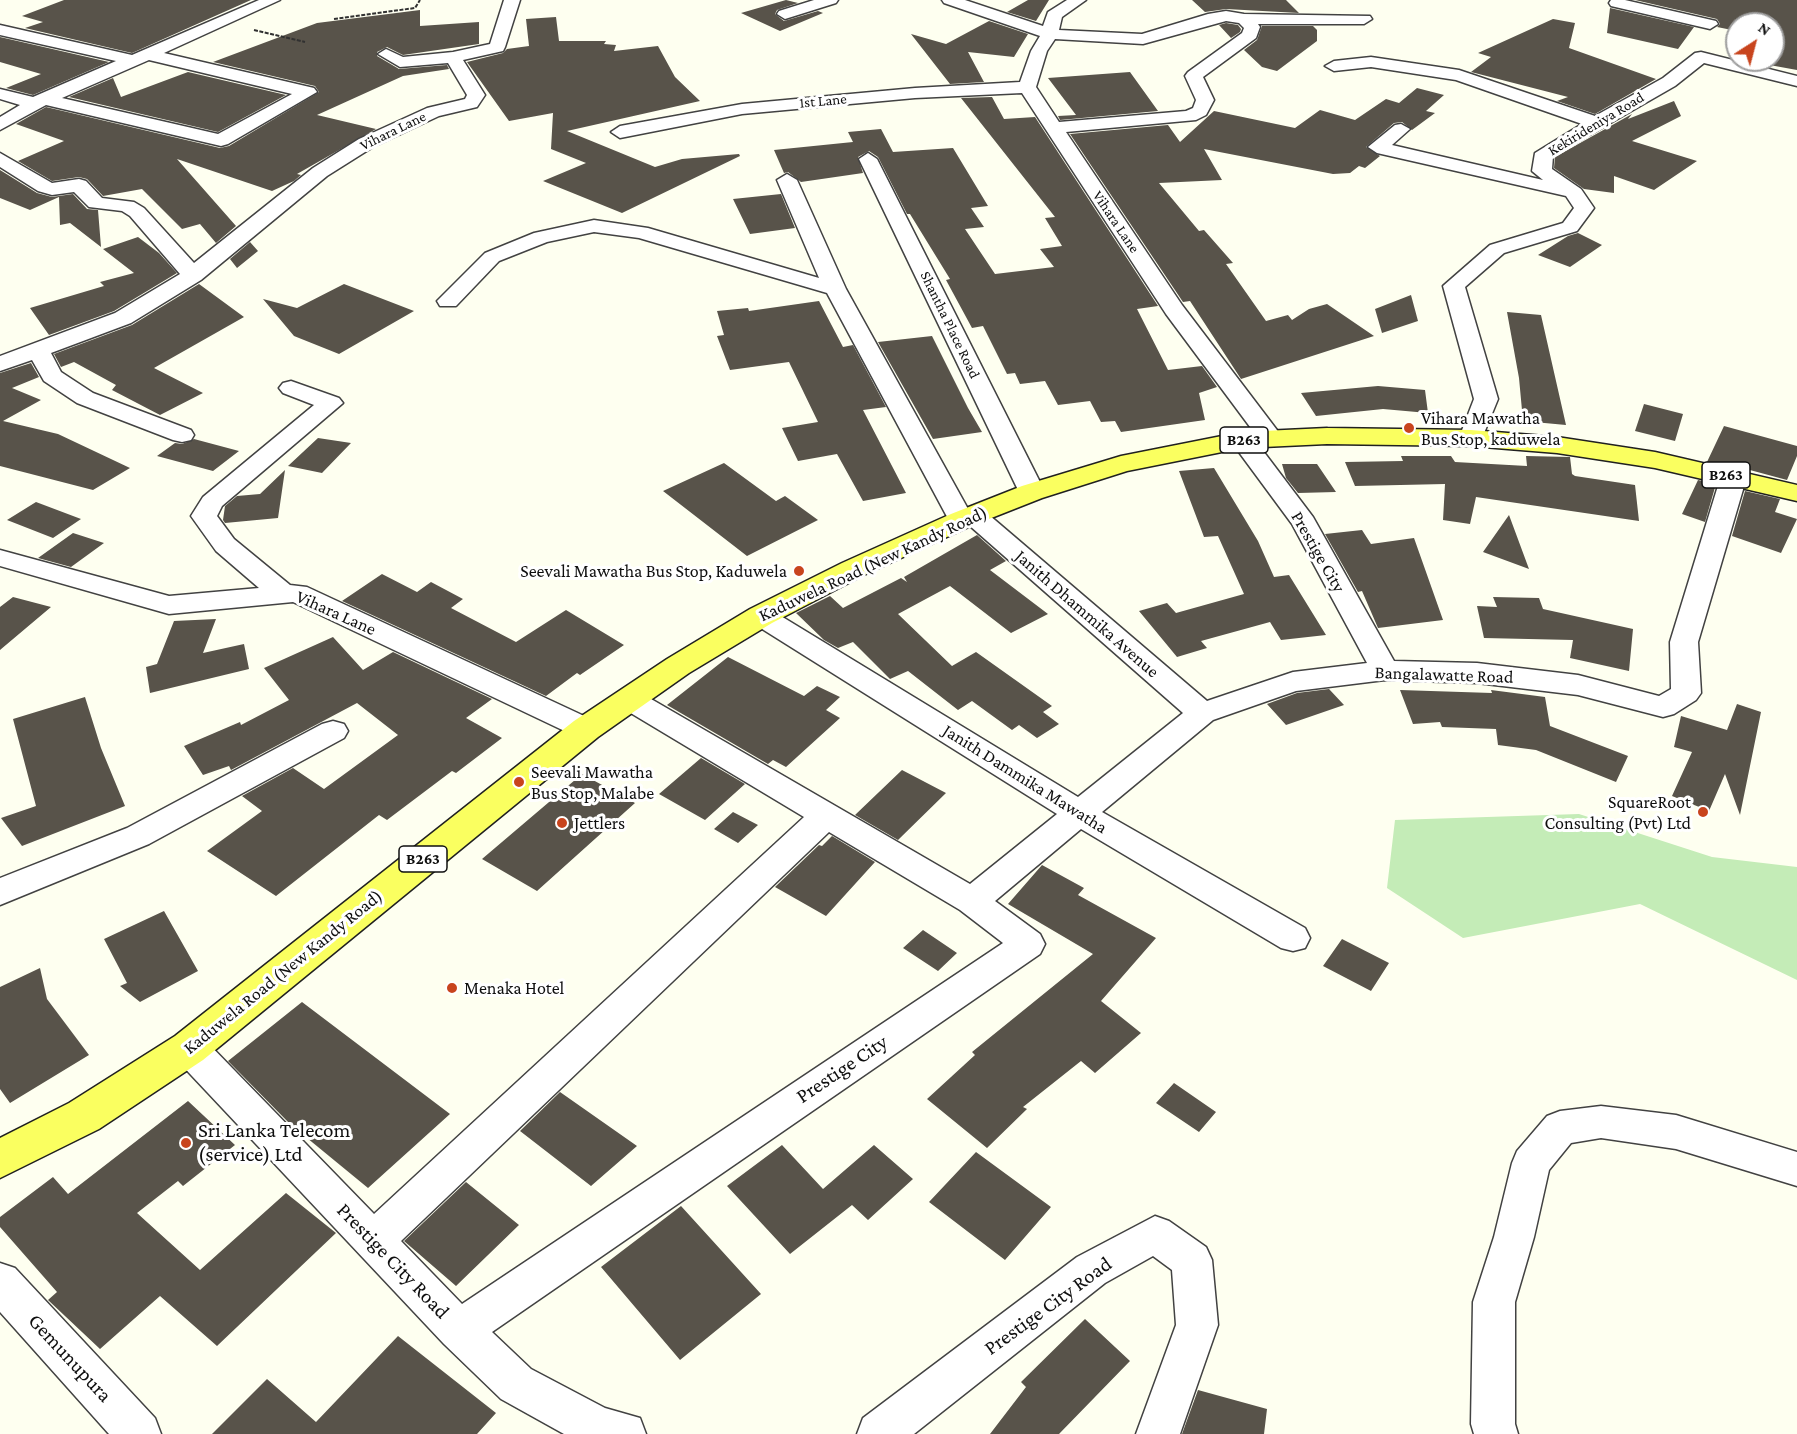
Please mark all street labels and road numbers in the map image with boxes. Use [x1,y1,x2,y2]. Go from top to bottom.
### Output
street label: Kekirideniya Road [1545,88,1647,160]
street label: 1st Lane [798,90,848,112]
street label: Vihara Lane [357,107,429,155]
street label: Vihara Lane [1089,187,1143,257]
street label: Shantha Place Road [916,268,984,382]
road number: B263 [1220,427,1268,453]
road number: B263 [1702,462,1750,488]
street label: Kaduwela Road (New Kandy Road) [755,501,991,627]
street label: Prestige City [1286,508,1350,596]
street label: Janith Dhammika Avenue [1011,546,1163,682]
street label: Vihara Lane [293,586,379,640]
street label: Bangalawatte Road [1374,662,1514,688]
street label: Janith Dammika Mawatha [939,720,1111,838]
road number: B263 [399,846,447,872]
street label: Kaduwela Road (New Kandy Road) [179,885,387,1059]
street label: Prestige City [791,1029,893,1109]
street label: Prestige City Road [331,1198,455,1324]
street label: Prestige City Road [979,1251,1117,1361]
street label: Gemunupura [23,1308,117,1408]

